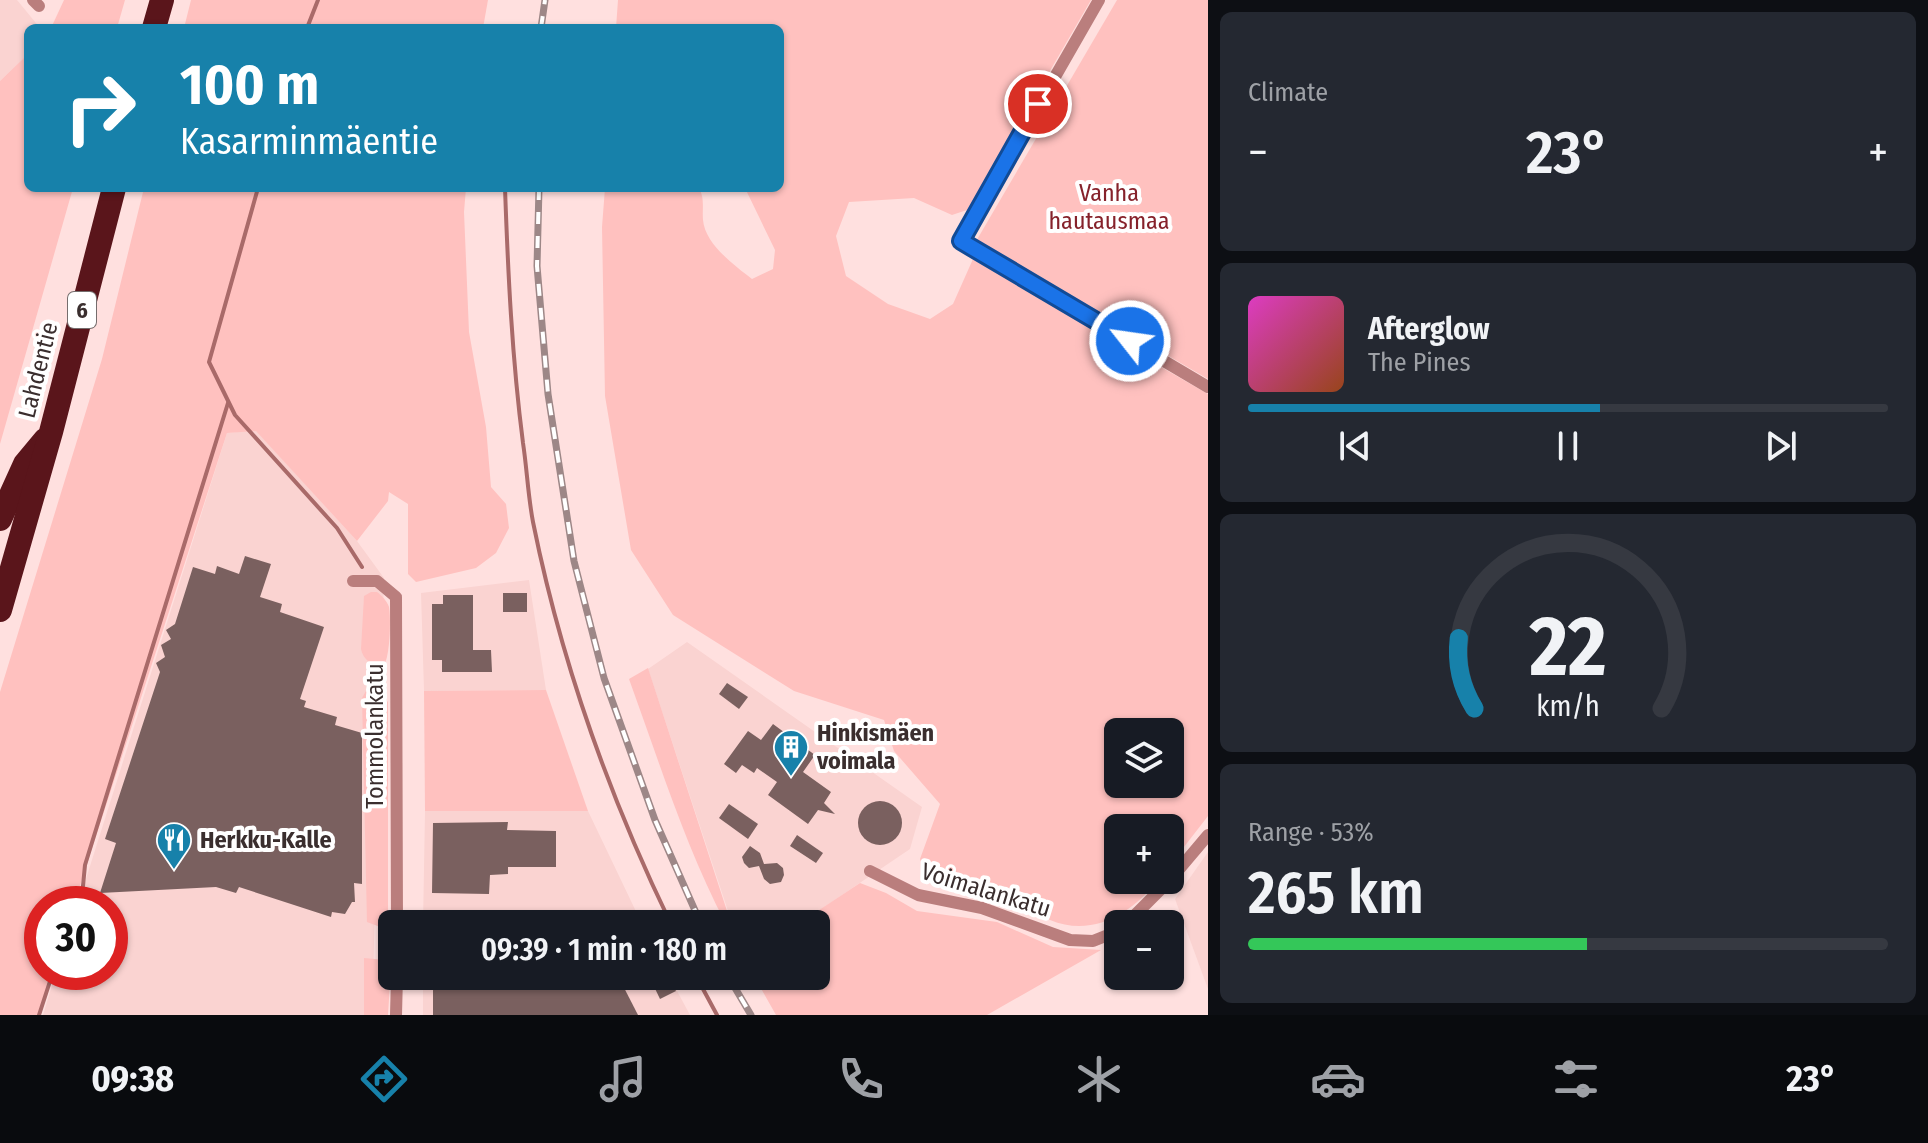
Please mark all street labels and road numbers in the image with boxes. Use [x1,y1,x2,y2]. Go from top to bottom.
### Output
road number: 6 [68,292,96,328]
street label: Lahdentie [13,319,63,421]
street label: Tommolankatu [361,663,389,809]
street label: Voimalankatu [918,857,1054,923]

